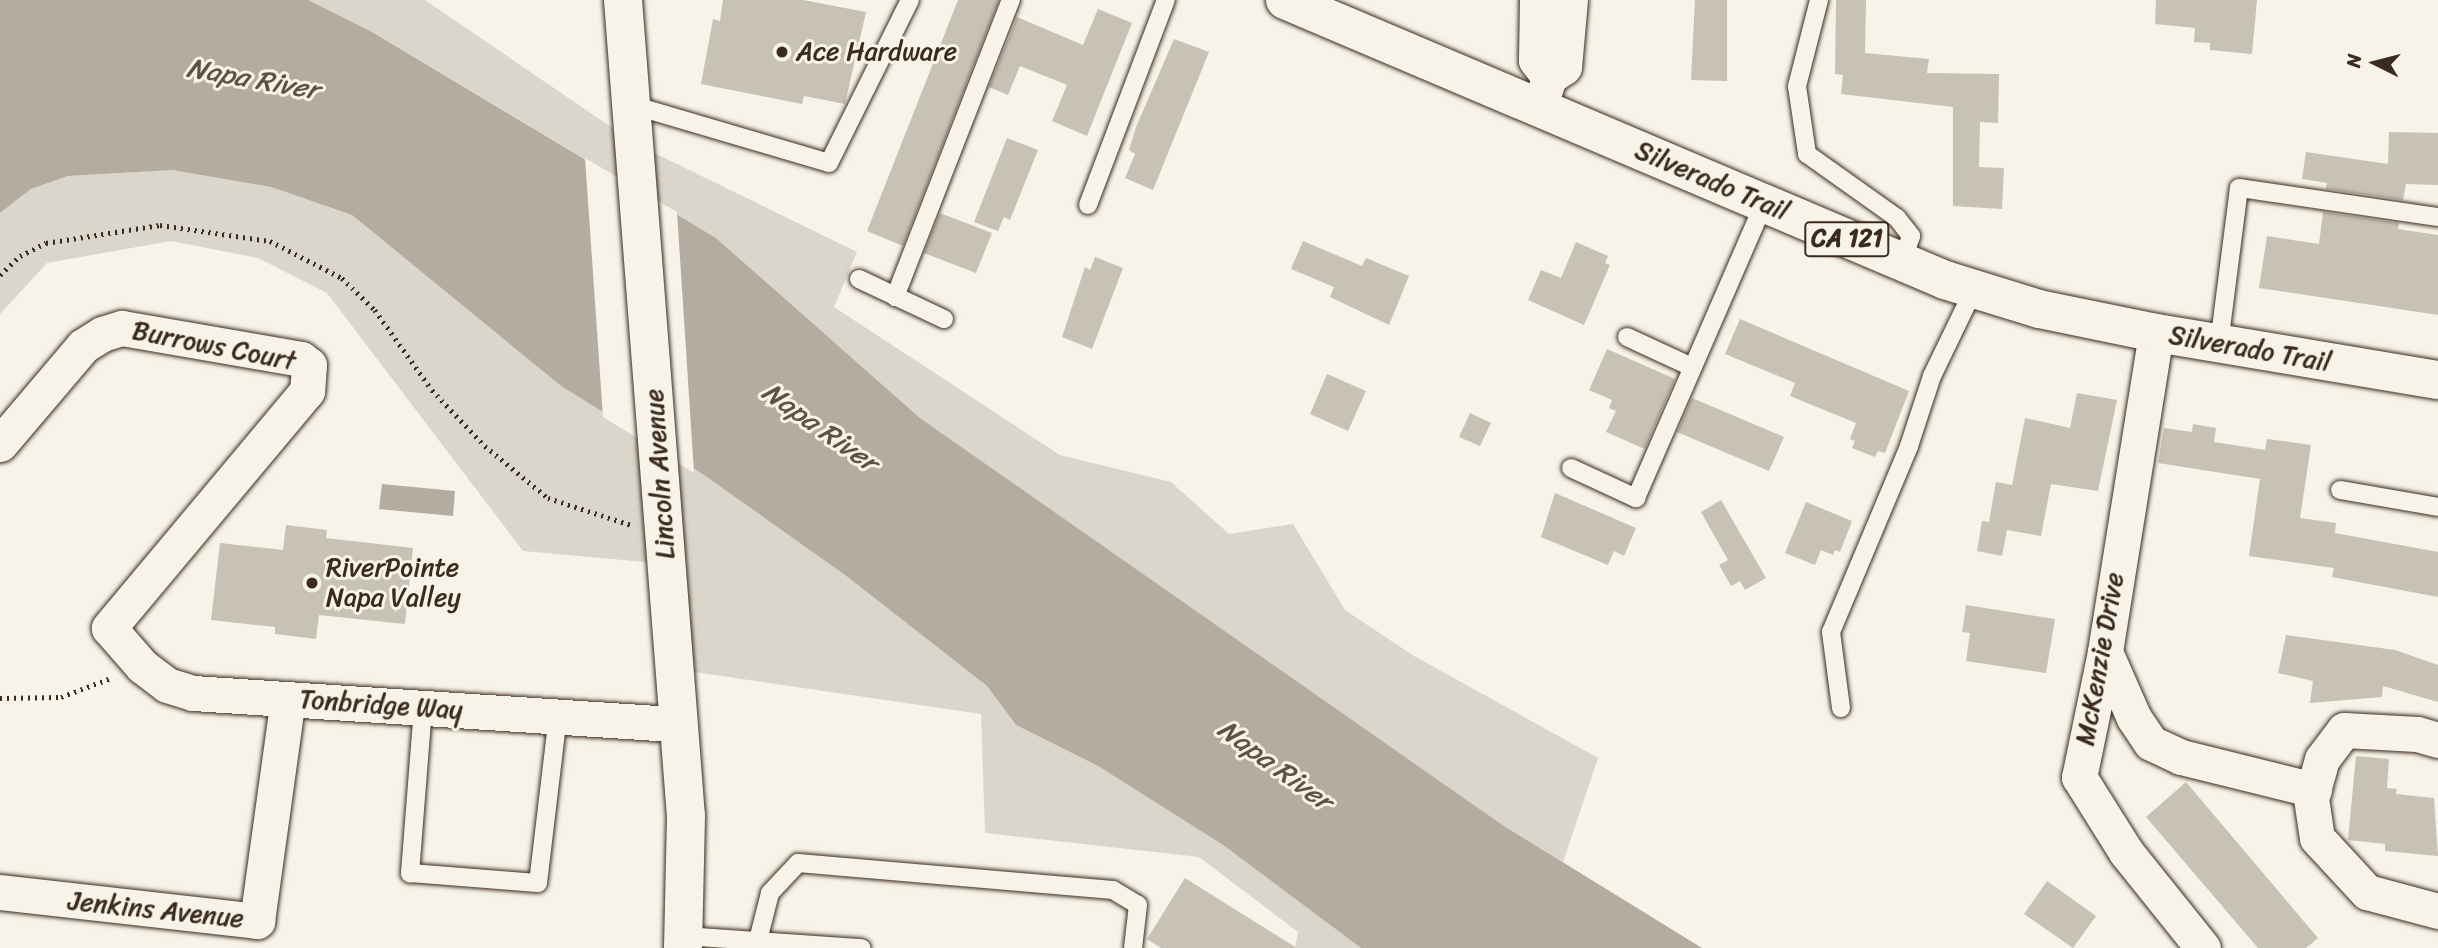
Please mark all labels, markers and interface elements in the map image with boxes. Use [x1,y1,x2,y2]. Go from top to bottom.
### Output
north arrow [2340,28,2410,98]
place label: Ace Hardware [796,36,956,68]
marker: Ace Hardware [774,44,790,60]
water label: Napa River [184,51,322,107]
text: N [2337,52,2371,69]
street label: Silverado Trail [1630,135,1794,227]
road number: CA 121 [1803,219,1891,260]
street label: Burrows Court [129,315,299,377]
street label: Silverado Trail [2166,319,2334,379]
water label: Napa River [756,375,884,479]
street label: Lincoln Avenue [638,388,682,560]
place label: RiverPointe Napa Valley [326,552,459,614]
street label: McKenzie Drive [2069,570,2131,748]
marker: RiverPointe Napa Valley [304,575,320,591]
street label: Tonbridge Way [298,684,464,726]
water label: Napa River [1211,712,1339,818]
street label: Jenkins Avenue [67,885,245,935]

